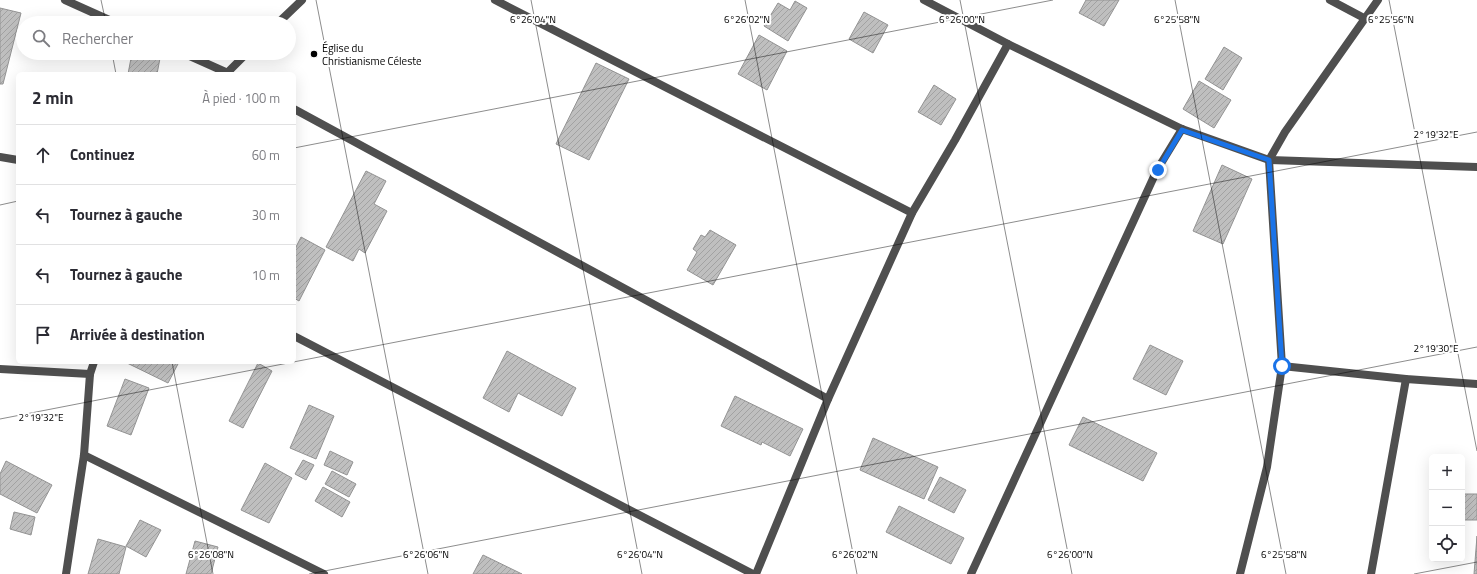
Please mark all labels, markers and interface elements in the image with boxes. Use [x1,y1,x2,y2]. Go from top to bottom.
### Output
text: 6°26'04"N [510,12,556,27]
text: 6°26'02"N [724,12,770,27]
text: 6°26'00"N [939,12,985,27]
text: 6°25'58"N [1154,12,1200,27]
text: 6°25'56"N [1368,12,1414,27]
search box [16,16,296,60]
icon: search [30,27,52,49]
text: Rechercher [62,27,133,50]
place label: Église du Christianisme Céleste [322,40,422,69]
marker: Église du Christianisme Céleste [309,49,319,59]
text: 2 min [32,85,73,111]
text: À pied · 100 m [202,88,280,108]
text: 2°19'32"E [1414,127,1459,142]
text: Continuez [70,143,135,166]
icon: ahead [32,144,54,166]
text: 60 m [252,145,280,165]
route end [1149,161,1167,179]
text: Tournez à gauche [70,203,182,226]
icon: left [32,204,54,226]
text: 30 m [252,205,280,225]
text: Tournez à gauche [70,263,182,286]
icon: left [32,264,54,286]
text: 10 m [252,265,280,285]
text: Arrivée à destination [70,323,205,346]
icon: arrive [32,324,54,346]
text: 2°19'30"E [1414,341,1459,356]
route start [1273,357,1291,375]
text: 2°19'32"E [19,410,64,425]
map controls [1429,454,1465,562]
button: + [1429,454,1465,490]
button: − [1429,490,1465,526]
button: locate [1429,526,1465,562]
text: 6°26'08"N [188,547,234,562]
text: 6°26'06"N [403,547,449,562]
text: 6°26'04"N [617,547,663,562]
text: 6°26'02"N [832,547,878,562]
text: 6°26'00"N [1047,547,1093,562]
text: 6°25'58"N [1261,547,1307,562]

